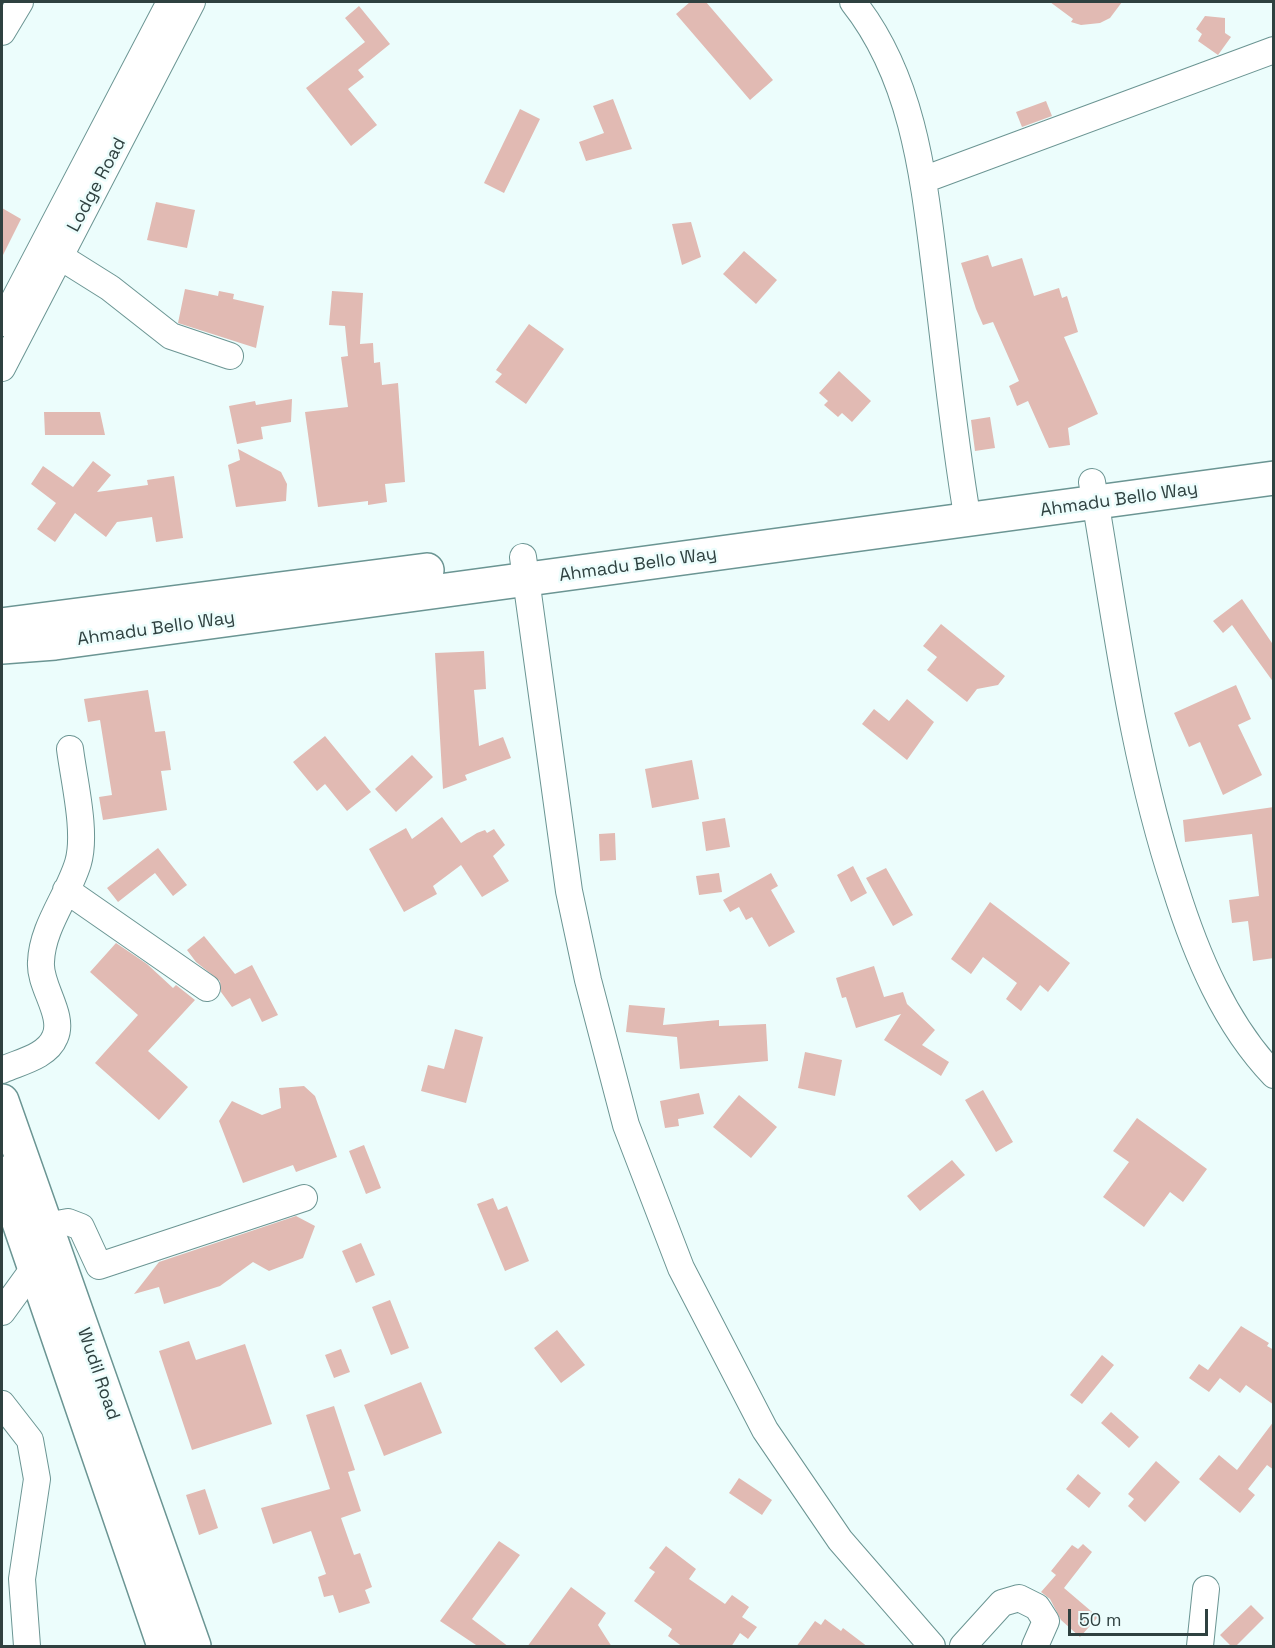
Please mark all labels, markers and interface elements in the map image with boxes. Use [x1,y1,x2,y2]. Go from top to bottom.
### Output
street label: Lodge Road [63,134,131,236]
street label: Ahmadu Bello Way [1039,478,1199,522]
street label: Ahmadu Bello Way [558,543,718,587]
street label: Ahmadu Bello Way [76,607,236,651]
street label: Wudil Road [72,1325,124,1423]
scale bar [1071,1597,1210,1635]
text: 50 m [1079,1608,1121,1631]

